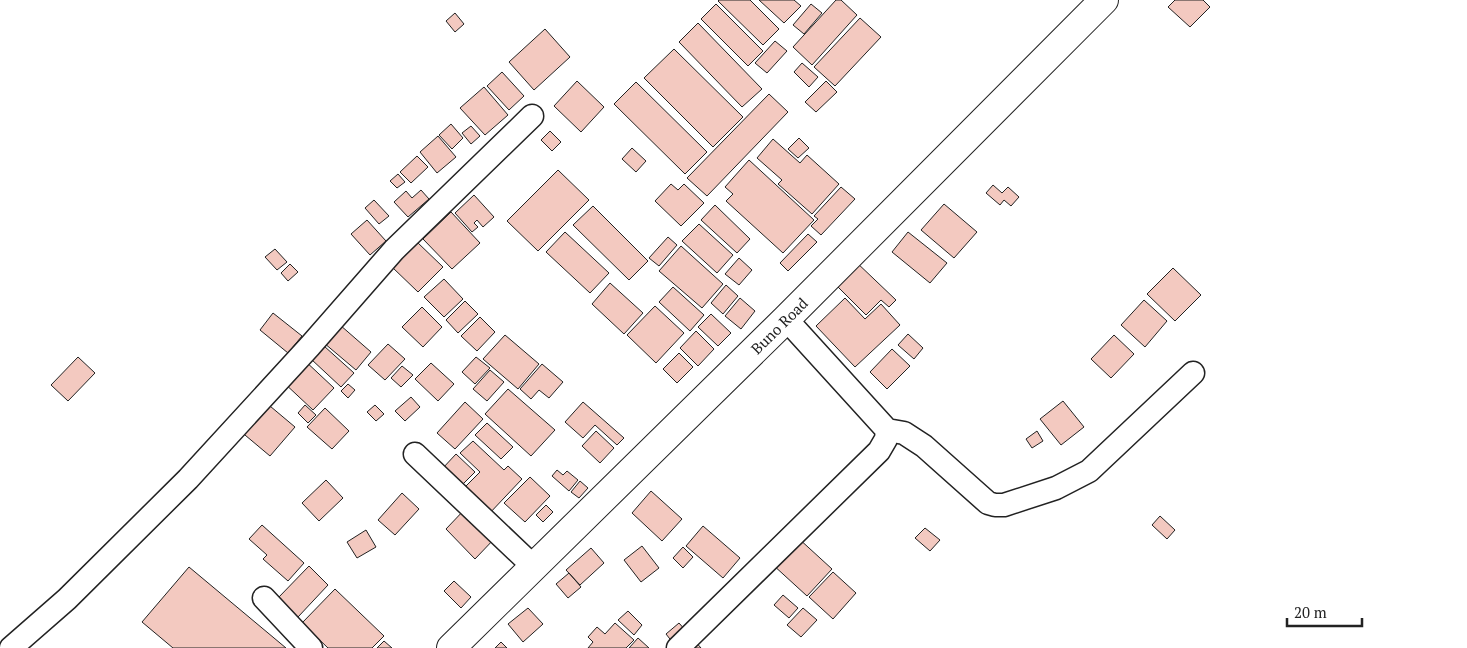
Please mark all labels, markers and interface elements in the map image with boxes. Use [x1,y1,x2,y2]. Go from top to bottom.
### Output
street label: Buno Road [746,293,812,358]
scale bar [1287,596,1362,628]
text: 20 m [1294,602,1327,622]

